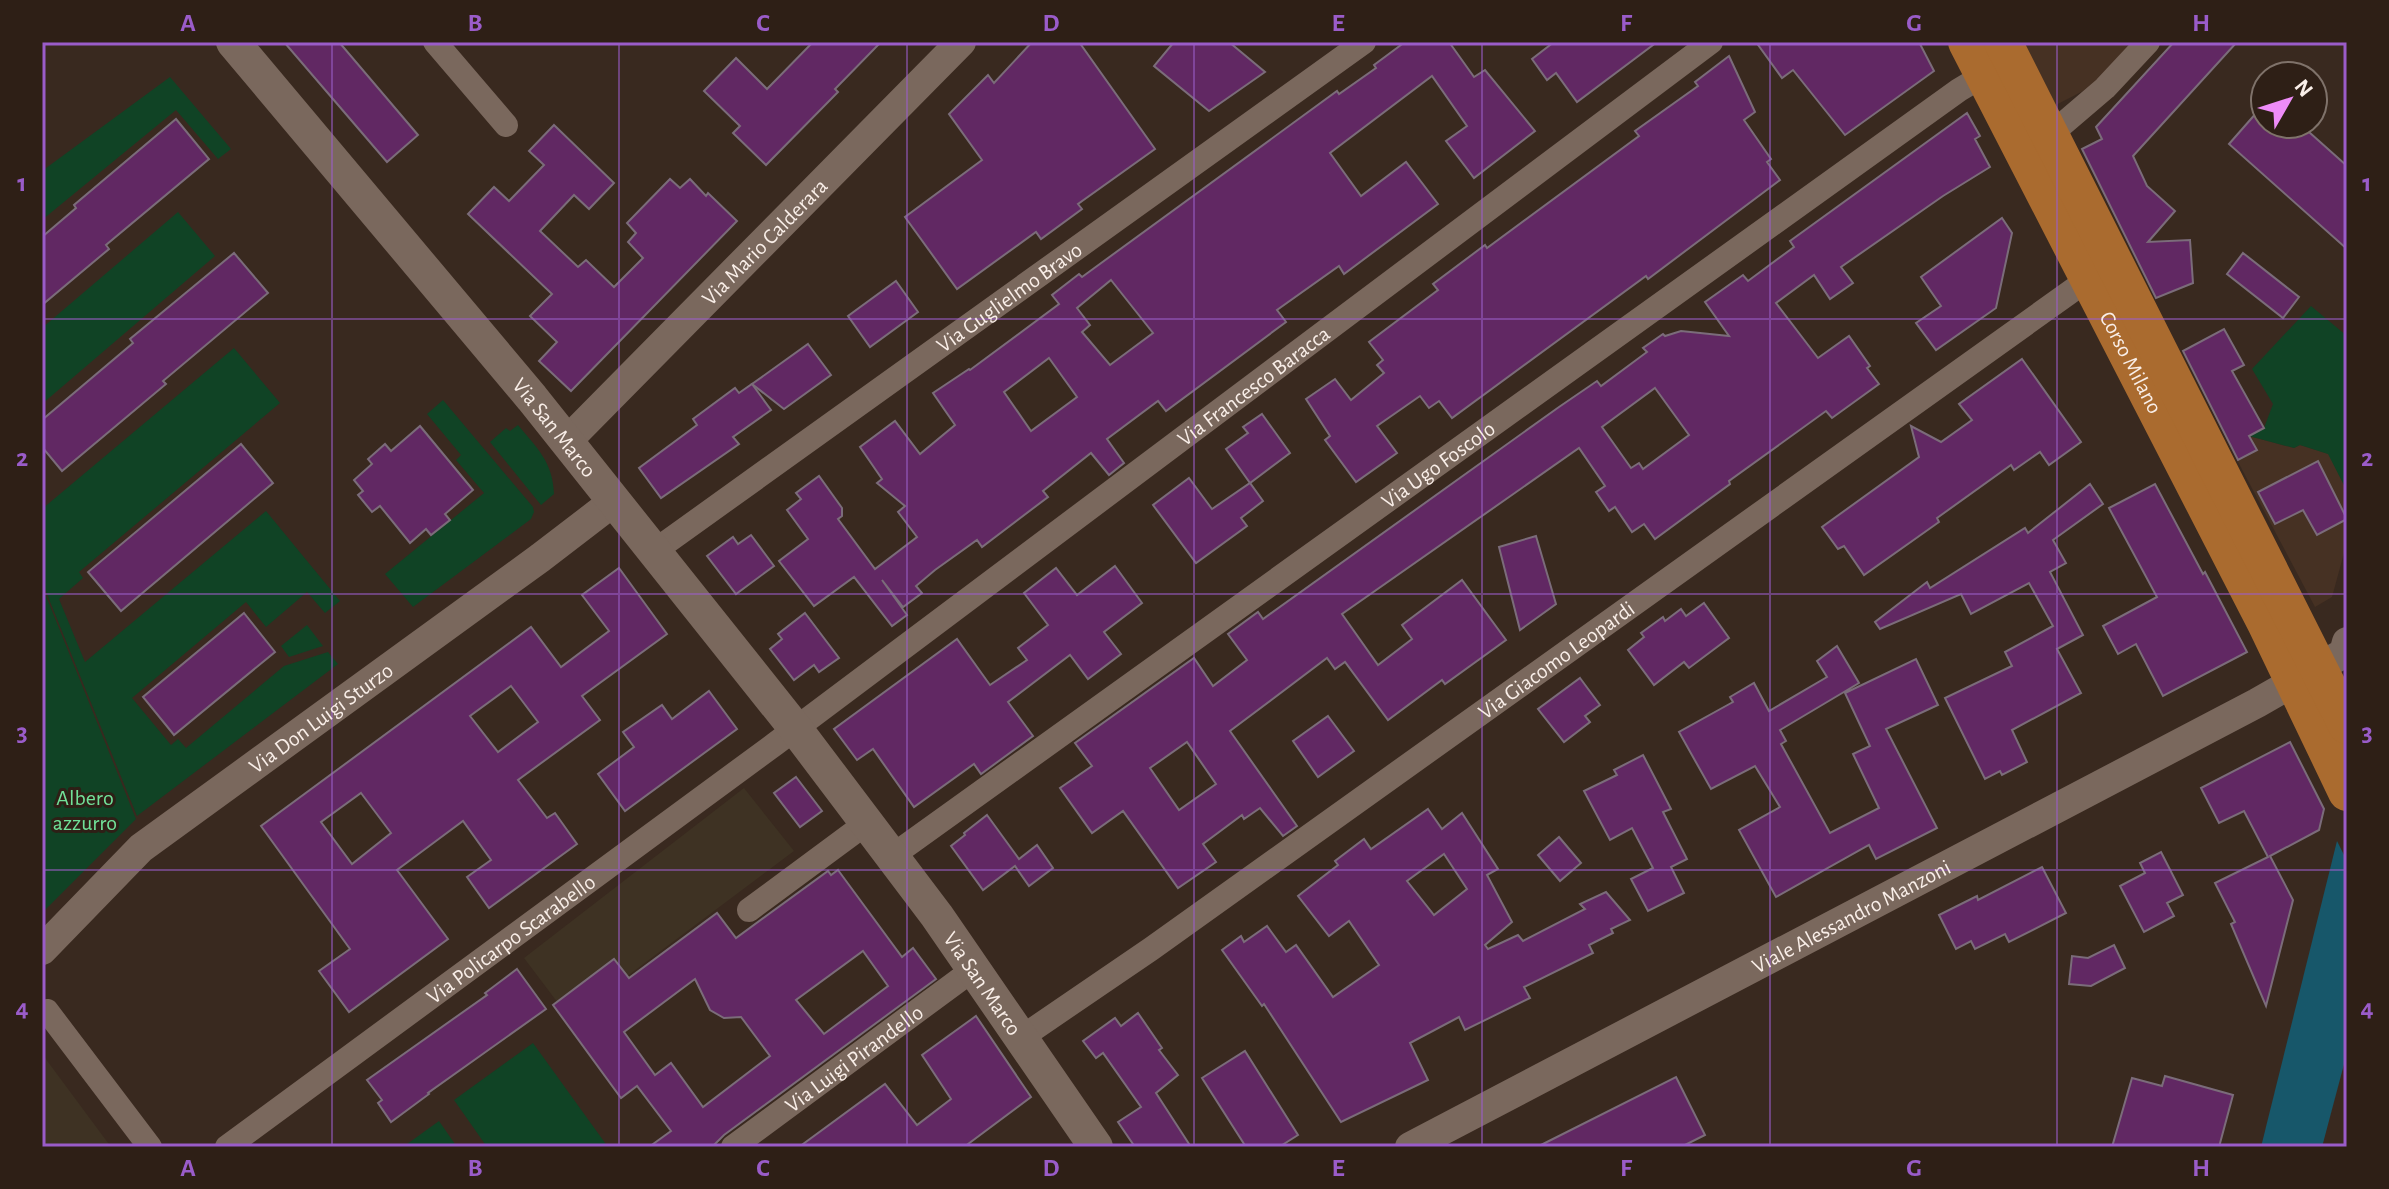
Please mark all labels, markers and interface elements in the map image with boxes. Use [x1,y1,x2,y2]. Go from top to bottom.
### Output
text: A [180,10,196,36]
text: B [467,10,483,36]
text: C [756,10,770,36]
text: D [1042,10,1060,36]
text: E [1331,10,1345,36]
text: F [1620,10,1633,36]
text: G [1906,10,1922,36]
text: H [2192,10,2210,36]
north arrow [2249,60,2329,140]
text: N [2290,75,2317,101]
text: 1 [17,170,27,196]
text: 1 [2362,170,2372,196]
street label: Via Mario Calderara [698,175,832,310]
street label: Via Guglielmo Bravo [933,238,1086,357]
street label: Corso Milano [2096,308,2166,417]
street label: Via Francesco Baracca [1174,322,1334,450]
street label: Via San Marco [508,374,600,481]
street label: Via Ugo Foscolo [1378,417,1499,513]
text: 2 [16,445,28,471]
text: 2 [2361,445,2373,471]
street label: Via Giacomo Leopardi [1474,597,1639,723]
street label: Via Don Luigi Sturzo [245,659,397,778]
text: 3 [16,720,28,746]
text: 3 [2361,720,2373,746]
park label: Albero azzurro [53,787,117,834]
street label: Viale Alessandro Manzoni [1749,856,1954,978]
street label: Via Policarpo Scarabello [423,870,599,1008]
street label: Via San Marco [939,928,1025,1039]
text: 4 [15,995,29,1021]
text: 4 [2360,995,2374,1021]
street label: Via Luigi Pirandello [781,1001,927,1117]
text: A [180,1155,196,1181]
text: B [467,1155,483,1181]
text: C [756,1155,770,1181]
text: D [1042,1155,1060,1181]
text: E [1331,1155,1345,1181]
text: F [1620,1155,1633,1181]
text: G [1906,1155,1922,1181]
text: H [2192,1155,2210,1181]

